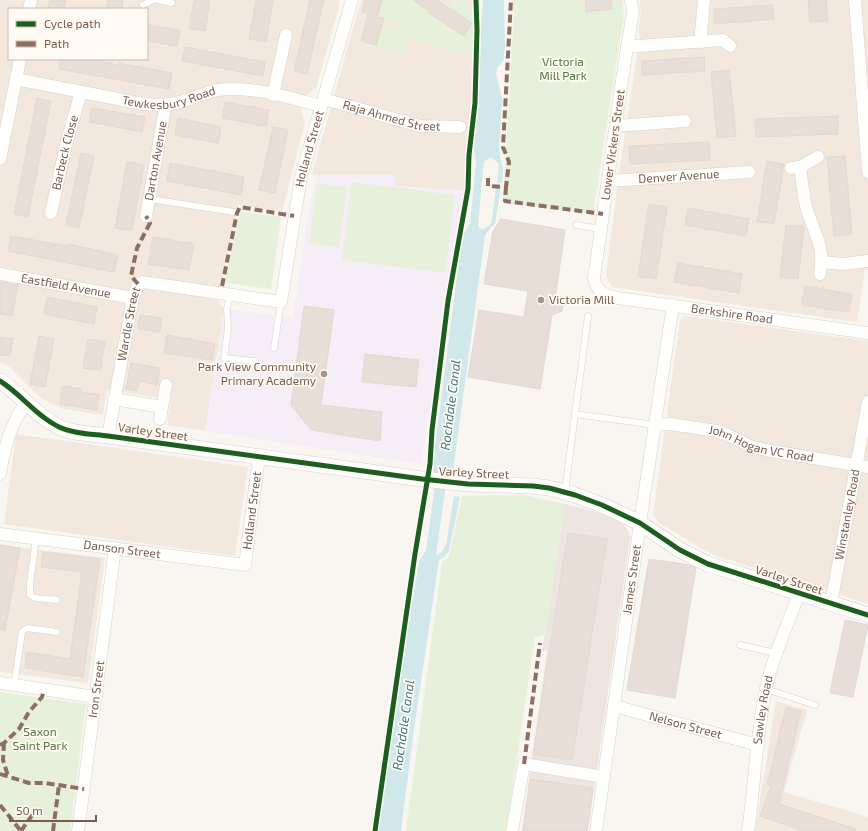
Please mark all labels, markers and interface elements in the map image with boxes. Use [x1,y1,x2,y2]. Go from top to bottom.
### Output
legend [8,8,148,60]
text: Cycle path [44,16,101,30]
text: Path [44,36,69,50]
park label: Victoria Mill Park [539,54,587,82]
street label: Tewkesbury Road [121,83,217,111]
street label: Lower Vickers Street [597,88,627,201]
street label: Raja Ahmed Street [341,97,441,133]
street label: Holland Street [292,108,326,188]
street label: Barbeck Close [48,113,80,191]
street label: Darton Avenue [141,120,169,201]
street label: Denver Avenue [638,166,720,185]
street label: Eastfield Avenue [20,270,112,300]
street label: Wardle Street [114,284,143,362]
place label: Victoria Mill [549,292,615,306]
marker: Victoria Mill [536,295,546,305]
street label: Berkshire Road [690,300,774,326]
place label: Park View Community Primary Academy [198,359,317,387]
water label: Rochdale Canal [437,359,464,451]
marker: Park View Community Primary Academy [319,369,329,379]
street label: Varley Street [117,419,189,443]
street label: John Hogan VC Road [708,422,815,464]
street label: Varley Street [439,463,510,481]
street label: Winstanley Road [831,468,862,561]
street label: Holland Street [239,470,263,550]
street label: Danson Street [83,537,162,560]
street label: James Street [619,543,643,615]
street label: Varley Street [754,562,825,597]
street label: Iron Street [85,659,106,719]
street label: Sawley Road [749,674,775,745]
water label: Rochdale Canal [389,679,417,771]
street label: Nelson Street [648,708,724,741]
park label: Saxon Saint Park [12,724,68,752]
scale bar [10,797,96,823]
text: 50 m [16,803,43,817]

